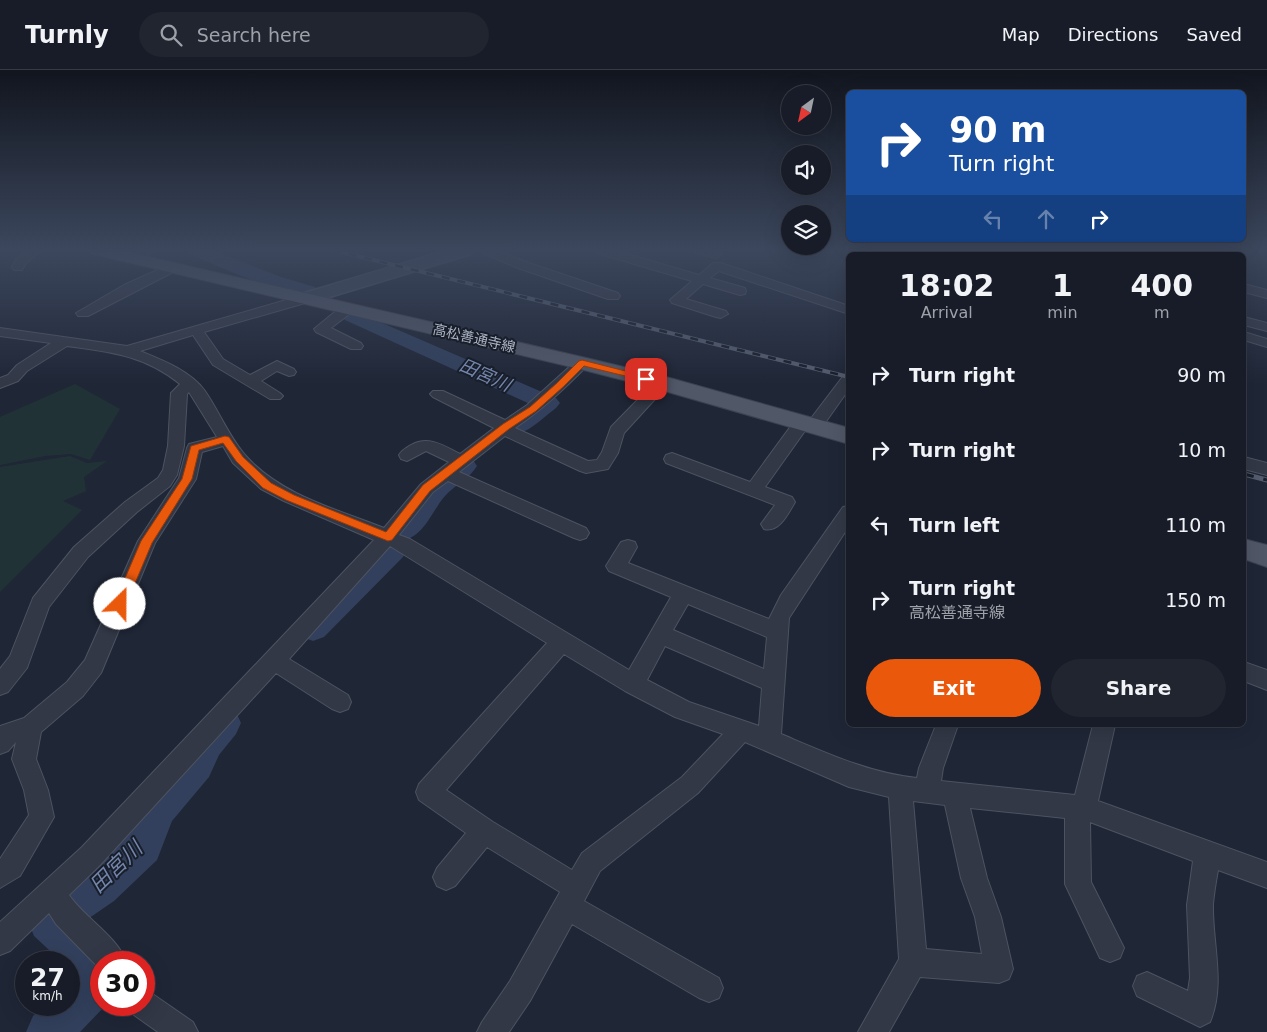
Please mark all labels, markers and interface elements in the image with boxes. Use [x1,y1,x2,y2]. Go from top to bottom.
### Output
search box [139,12,489,57]
text: Turnly [25,21,109,49]
icon: search [157,21,185,49]
text: Search here [197,24,311,46]
text: Map [1002,24,1040,45]
text: Directions [1068,24,1158,45]
text: Saved [1186,24,1242,45]
north arrow [781,85,831,135]
map controls [781,85,831,255]
icon: right [866,110,931,175]
text: 90 m [949,110,1046,150]
button: sound [781,145,831,195]
text: Turn right [949,151,1054,176]
button: layers [781,205,831,255]
icon: left [979,205,1007,233]
icon: ahead [1032,205,1060,233]
icon: right [1085,205,1113,233]
text: 18:02 [899,268,994,303]
text: 1 [1052,268,1073,303]
text: 400 [1130,268,1193,303]
text: Arrival [921,303,973,322]
text: min [1047,303,1078,322]
text: m [1154,303,1170,322]
street label: 高松善通寺線 [431,321,517,355]
water label: 田宮川 [456,354,516,396]
pin [625,358,667,400]
icon: right [866,361,894,389]
text: Turn right [909,364,1015,386]
text: 90 m [1177,364,1226,386]
icon: arrive [632,365,660,393]
icon: right [866,436,894,464]
text: Turn right [909,439,1015,461]
text: 10 m [1177,439,1226,461]
icon: left [866,511,894,539]
text: Turn left [909,514,1000,536]
text: 110 m [1165,514,1226,536]
position arrow [93,577,145,629]
text: Turn right [909,577,1015,599]
icon: right [866,586,894,614]
text: 150 m [1165,589,1226,611]
text: 高松善通寺線 [909,603,1005,622]
button: Exit [866,659,1041,717]
button: Share [1051,659,1226,717]
water label: 田宮川 [85,835,148,898]
speed limit sign: 30 [90,951,155,1016]
text: 27 [30,963,65,992]
text: km/h [32,989,63,1003]

